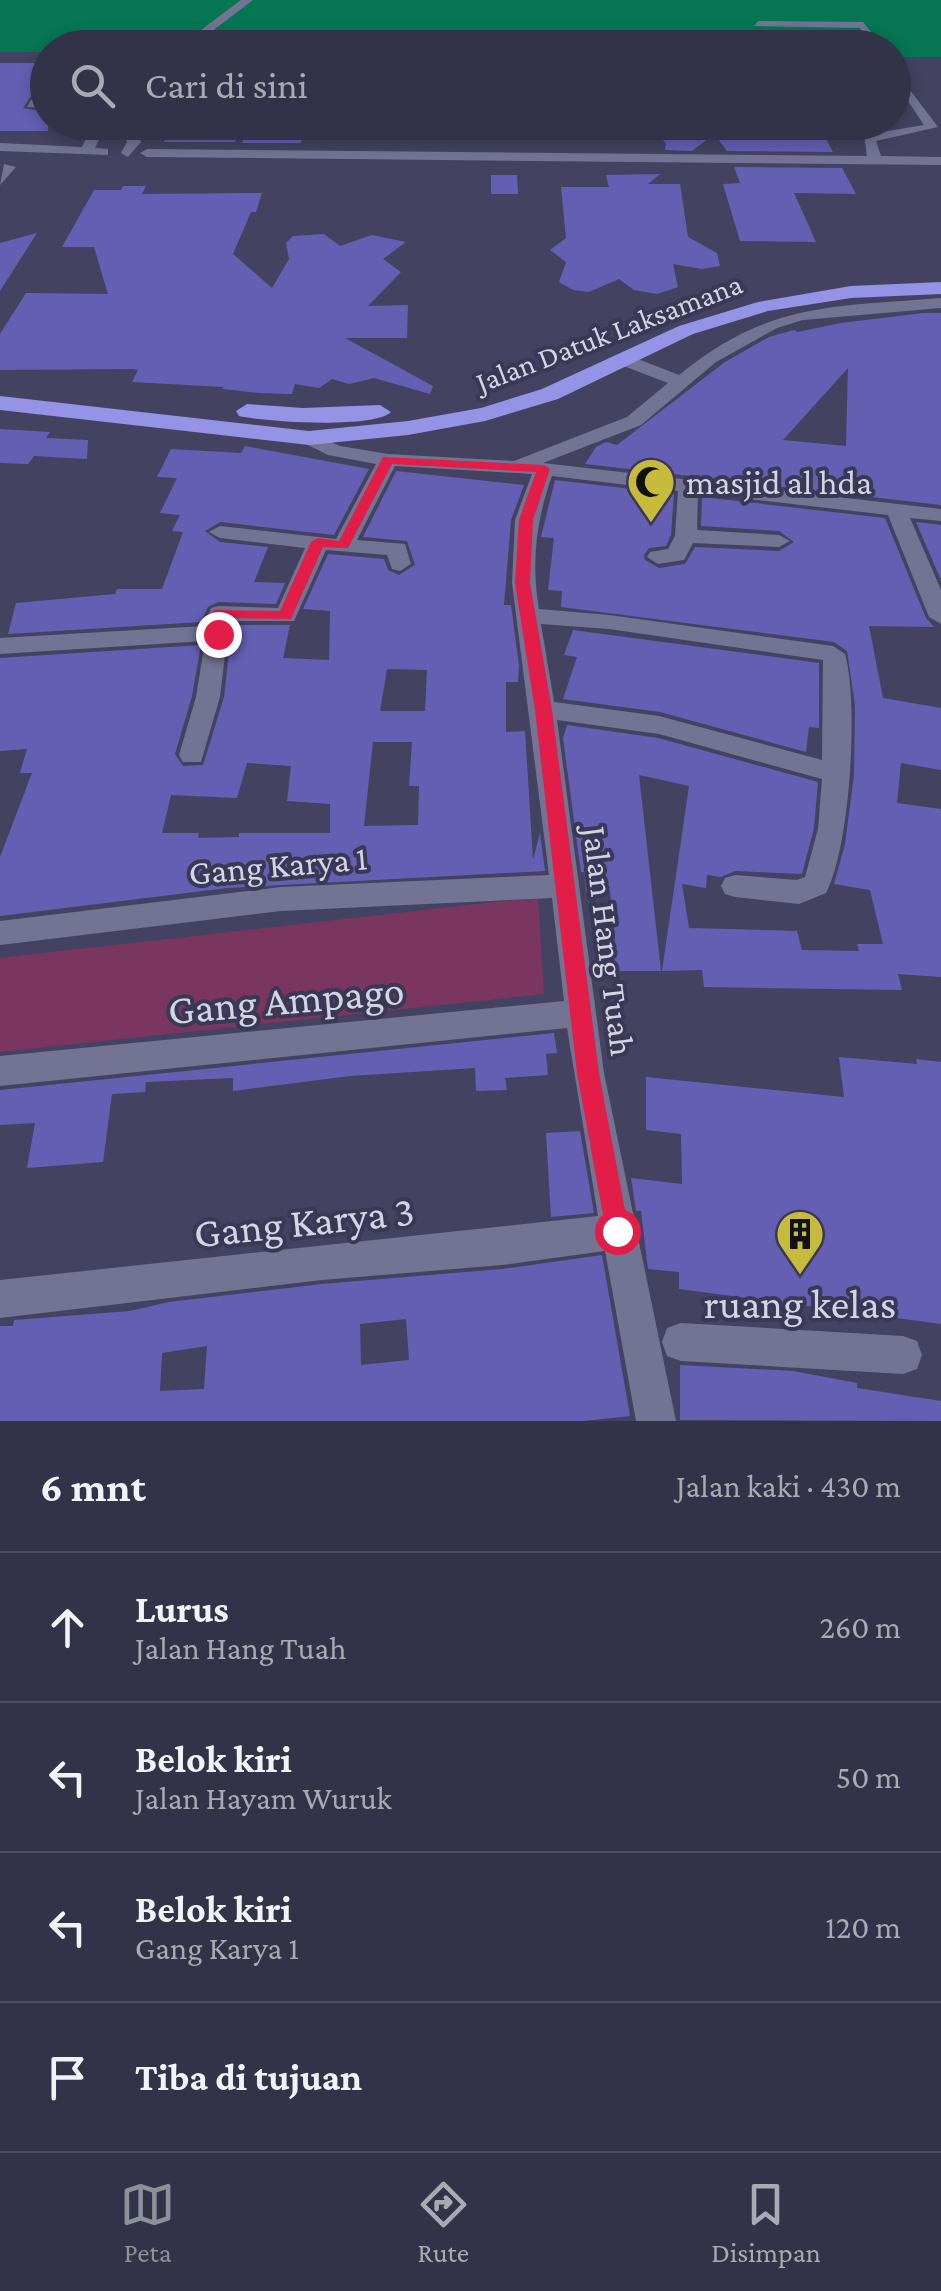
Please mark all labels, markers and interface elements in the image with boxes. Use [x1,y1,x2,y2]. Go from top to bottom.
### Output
search box [30,30,911,140]
icon: search [65,58,120,113]
text: Cari di sini [145,64,308,106]
street label: Jalan Datuk Laksamana [468,266,747,400]
mosque icon: masjid al hda [625,456,677,524]
place label: masjid al hda [686,463,872,502]
route end [196,612,242,658]
street label: Jalan Hang Tuah [575,821,642,1058]
street label: Gang Karya 1 [187,838,369,893]
street label: Gang Ampago [166,966,406,1033]
street label: Gang Karya 3 [192,1187,417,1256]
building icon: ruang kelas [774,1208,826,1276]
route start [595,1209,641,1255]
place label: ruang kelas [704,1280,896,1327]
text: 6 mnt [40,1463,146,1510]
text: Jalan kaki · 430 m [676,1468,901,1504]
text: Lurus [135,1588,229,1630]
icon: ahead [40,1600,95,1655]
text: 260 m [820,1609,901,1645]
text: Jalan Hang Tuah [135,1630,346,1666]
text: Belok kiri [135,1738,292,1780]
icon: left [40,1750,95,1805]
text: 50 m [836,1759,901,1795]
text: Jalan Hayam Wuruk [135,1780,392,1816]
text: Belok kiri [135,1888,292,1930]
icon: left [40,1900,95,1955]
text: 120 m [825,1909,901,1945]
text: Gang Karya 1 [135,1930,299,1966]
icon: arrive [40,2050,95,2105]
text: Tiba di tujuan [135,2056,362,2098]
tab: Peta [120,2177,175,2268]
tab: Rute [416,2177,471,2268]
tab: Disimpan [711,2177,821,2268]

